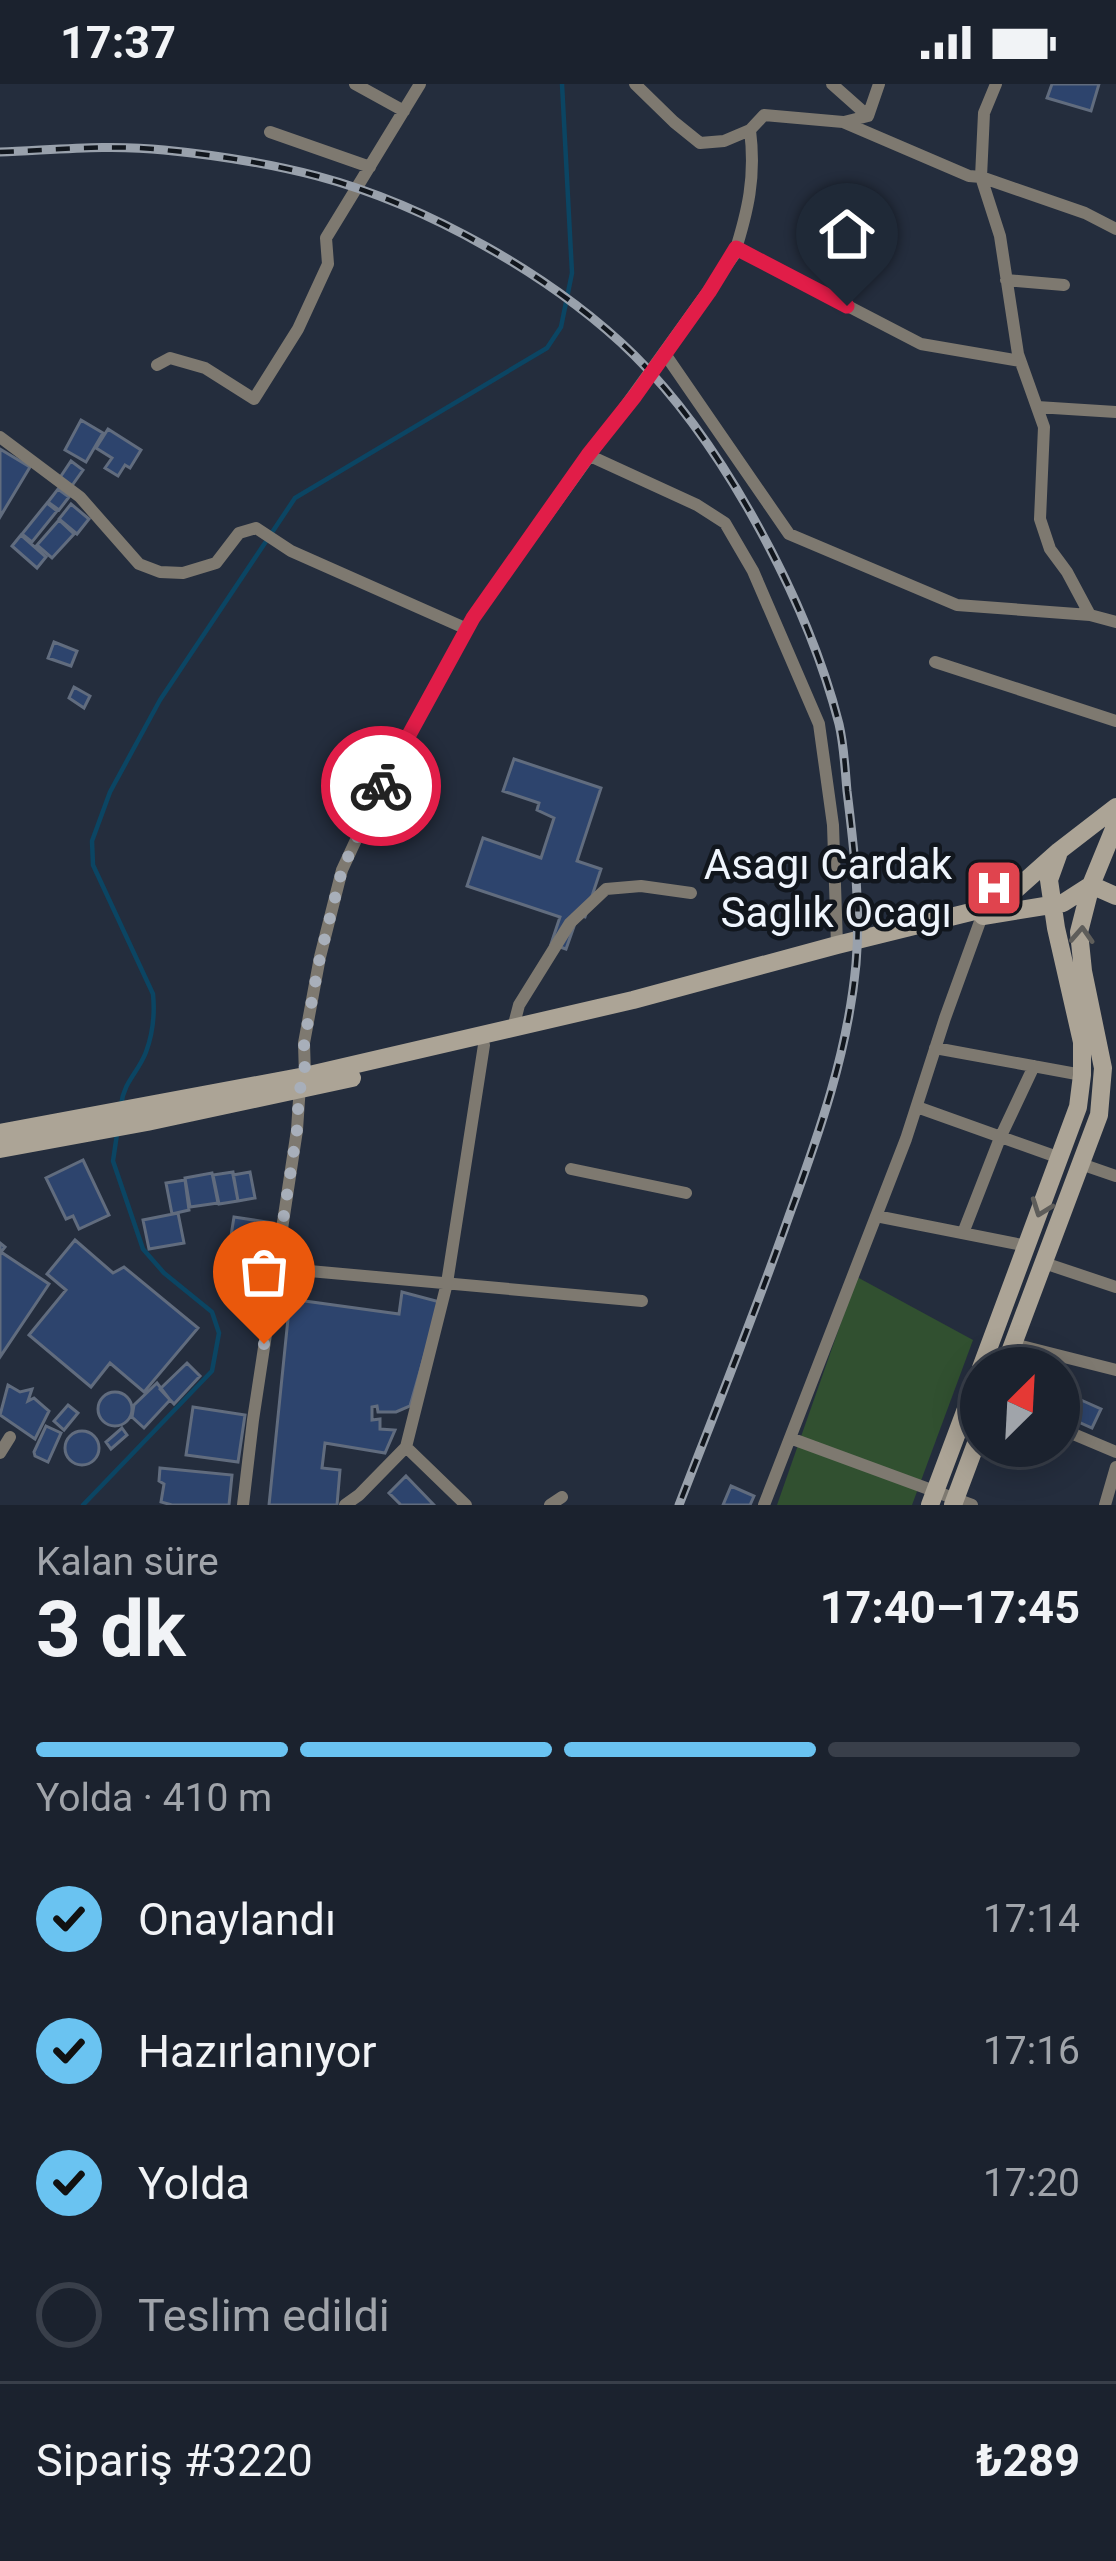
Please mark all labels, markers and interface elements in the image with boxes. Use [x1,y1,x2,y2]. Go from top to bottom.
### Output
text: 17:37 [60,16,176,69]
pin [796,183,898,306]
icon: home [814,201,880,267]
courier [321,726,441,846]
icon: bike [348,753,414,819]
place label: Asagı Cardak Saglık Ocagı [704,840,953,937]
hospital icon: Asagı Cardak Saglık Ocagı [963,857,1025,919]
one-way arrow [1069,925,1095,944]
one-way arrow [1031,1196,1055,1217]
pin [213,1221,315,1344]
icon: bag [231,1239,297,1305]
north arrow [960,1347,1080,1467]
map controls [960,1347,1080,1467]
text: Kalan süre [36,1539,219,1585]
text: 17:40–17:45 [820,1581,1080,1634]
text: 3 dk [36,1584,186,1675]
text: Yolda · 410 m [36,1775,272,1821]
icon: check [36,1886,102,1952]
text: Onaylandı [138,1893,336,1946]
text: 17:14 [983,1896,1080,1942]
icon: check [36,2018,102,2084]
text: Hazırlanıyor [138,2025,377,2078]
text: 17:16 [983,2028,1080,2074]
icon: check [36,2150,102,2216]
text: Yolda [138,2157,250,2210]
text: 17:20 [983,2160,1080,2206]
text: Teslim edildi [138,2289,390,2342]
text: Sipariş #3220 [36,2434,313,2487]
text: ₺289 [976,2434,1080,2487]

